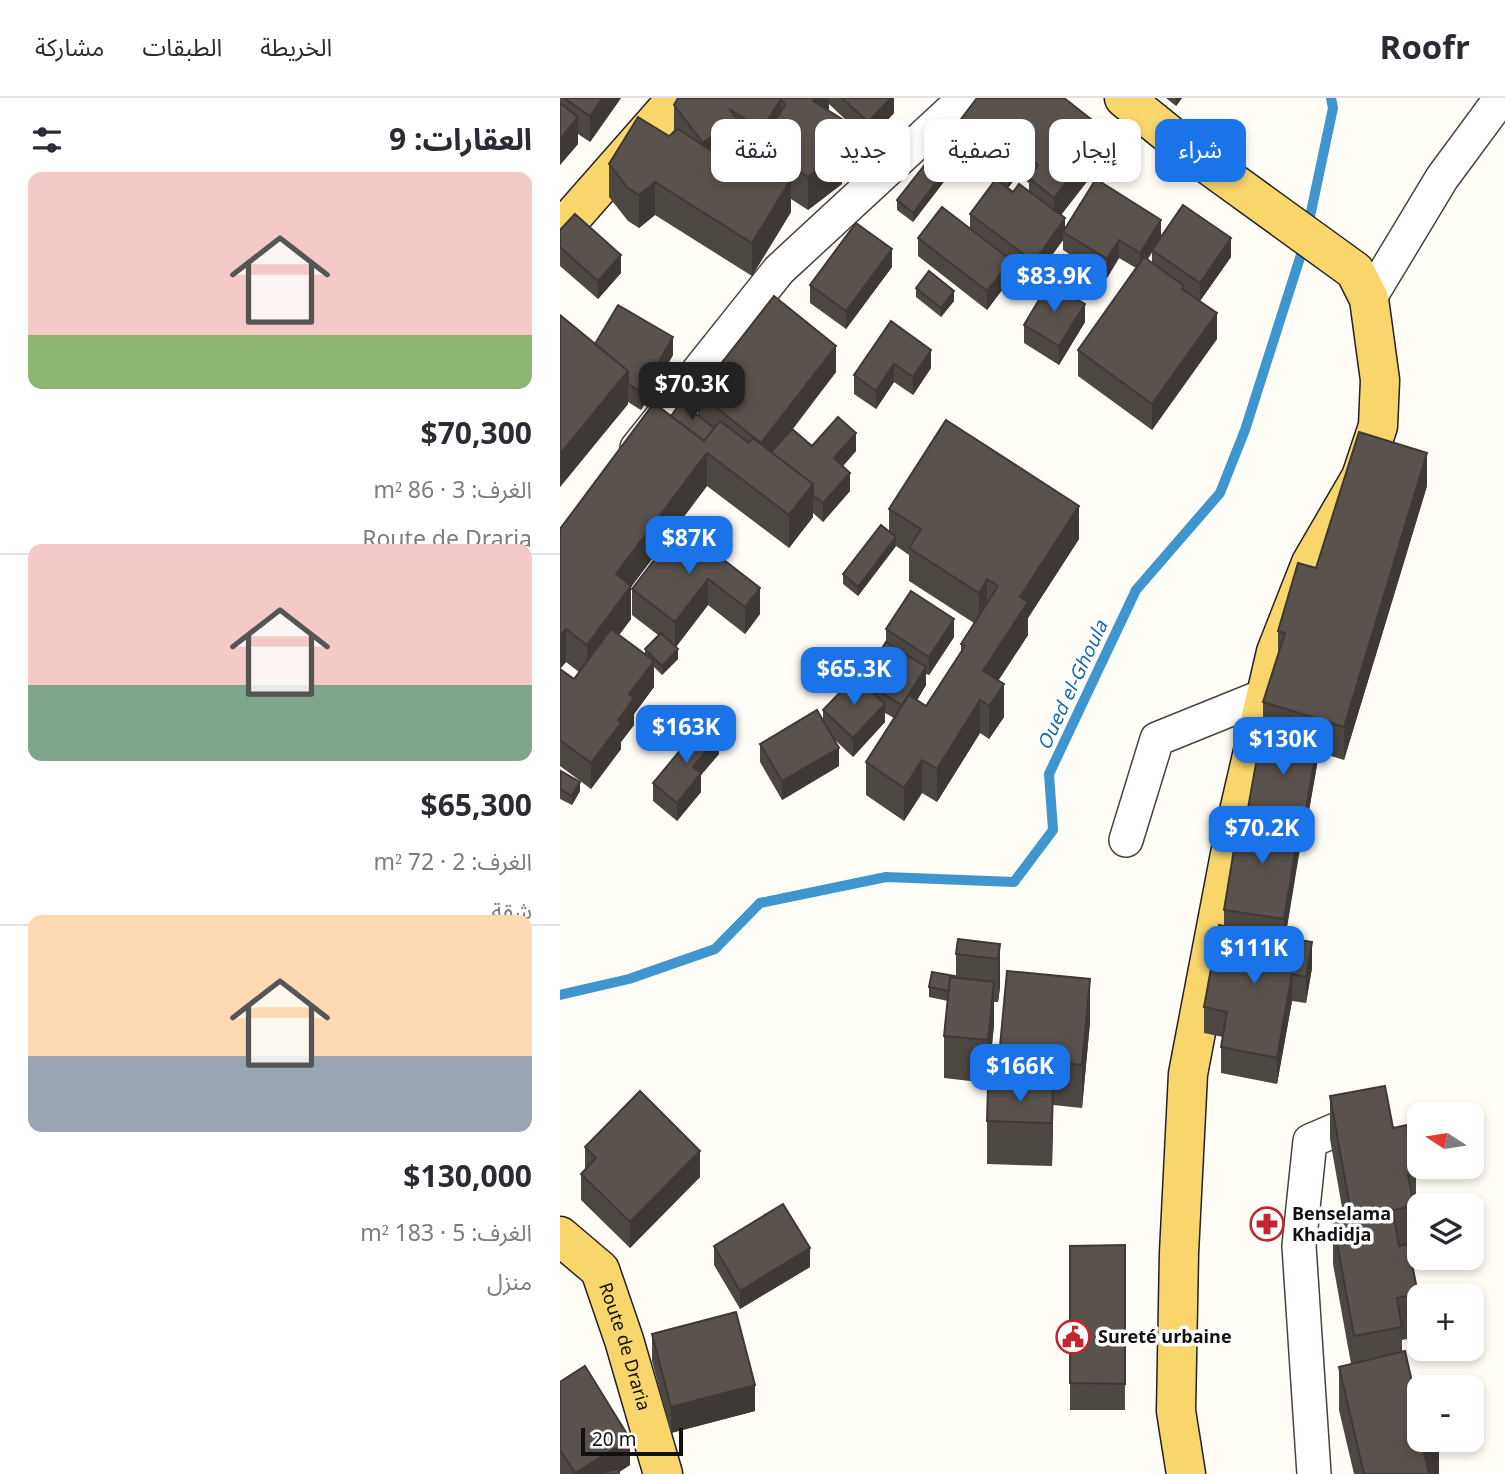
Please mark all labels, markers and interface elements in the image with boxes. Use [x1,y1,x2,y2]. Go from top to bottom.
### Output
text: Roofr [1380,14,1470,83]
text: مشاركة [35,23,104,74]
text: الطبقات [142,23,222,74]
text: الخريطة [260,23,332,74]
text: العقارات: 9 [389,109,532,172]
chip: شقة [711,119,801,182]
chip: جديد [815,119,910,182]
chip: تصفية [924,119,1035,182]
chip: إيجار [1049,119,1141,182]
chip: شراء [1155,119,1246,182]
icon: filters [28,121,66,159]
icon: home [217,217,343,343]
text: $83.9K [1017,252,1091,301]
pin: $83.9K [997,254,1111,314]
text: $70.3K [655,360,729,409]
pin: $70.3K [635,362,749,422]
text: $70,300 [420,403,532,466]
text: الغرف: 3 · 86 m² [373,466,532,515]
text: $87K [662,514,716,563]
text: Route de Draria [362,515,532,564]
pin: $87K [648,517,730,576]
icon: home [217,589,343,715]
water label: Oued el-Ghoula [1025,612,1121,757]
text: $65.3K [817,645,891,694]
pin: $65.3K [797,648,911,707]
text: $163K [652,703,720,752]
pin: $163K [637,706,735,765]
text: $130K [1249,715,1317,764]
pin: $130K [1234,718,1332,777]
text: $65,300 [420,775,532,838]
text: $70.2K [1225,804,1299,853]
pin: $70.2K [1205,806,1319,866]
text: الغرف: 2 · 72 m² [373,838,532,887]
text: شقة [491,887,532,936]
text: $111K [1220,924,1288,973]
pin: $111K [1205,926,1303,986]
icon: home [217,960,343,1086]
text: $166K [986,1042,1054,1091]
pin: $166K [971,1044,1069,1104]
north arrow [1407,1102,1484,1180]
map controls [1407,1102,1484,1452]
text: $130,000 [403,1146,532,1209]
button: layers [1407,1193,1484,1270]
place label: Benselama Khadidja [1292,1195,1391,1254]
pharmacy icon: Benselama Khadidja [1248,1205,1286,1243]
text: الغرف: 5 · 183 m² [360,1209,532,1258]
text: منزل [487,1258,532,1307]
street label: Route de Draria [587,1277,663,1415]
button: + [1407,1284,1484,1361]
public building icon: Sureté urbaine [1054,1318,1092,1356]
place label: Sureté urbaine [1098,1318,1232,1356]
button: − [1407,1375,1484,1452]
text: 20 m [592,1420,636,1460]
scale bar [581,1425,682,1457]

